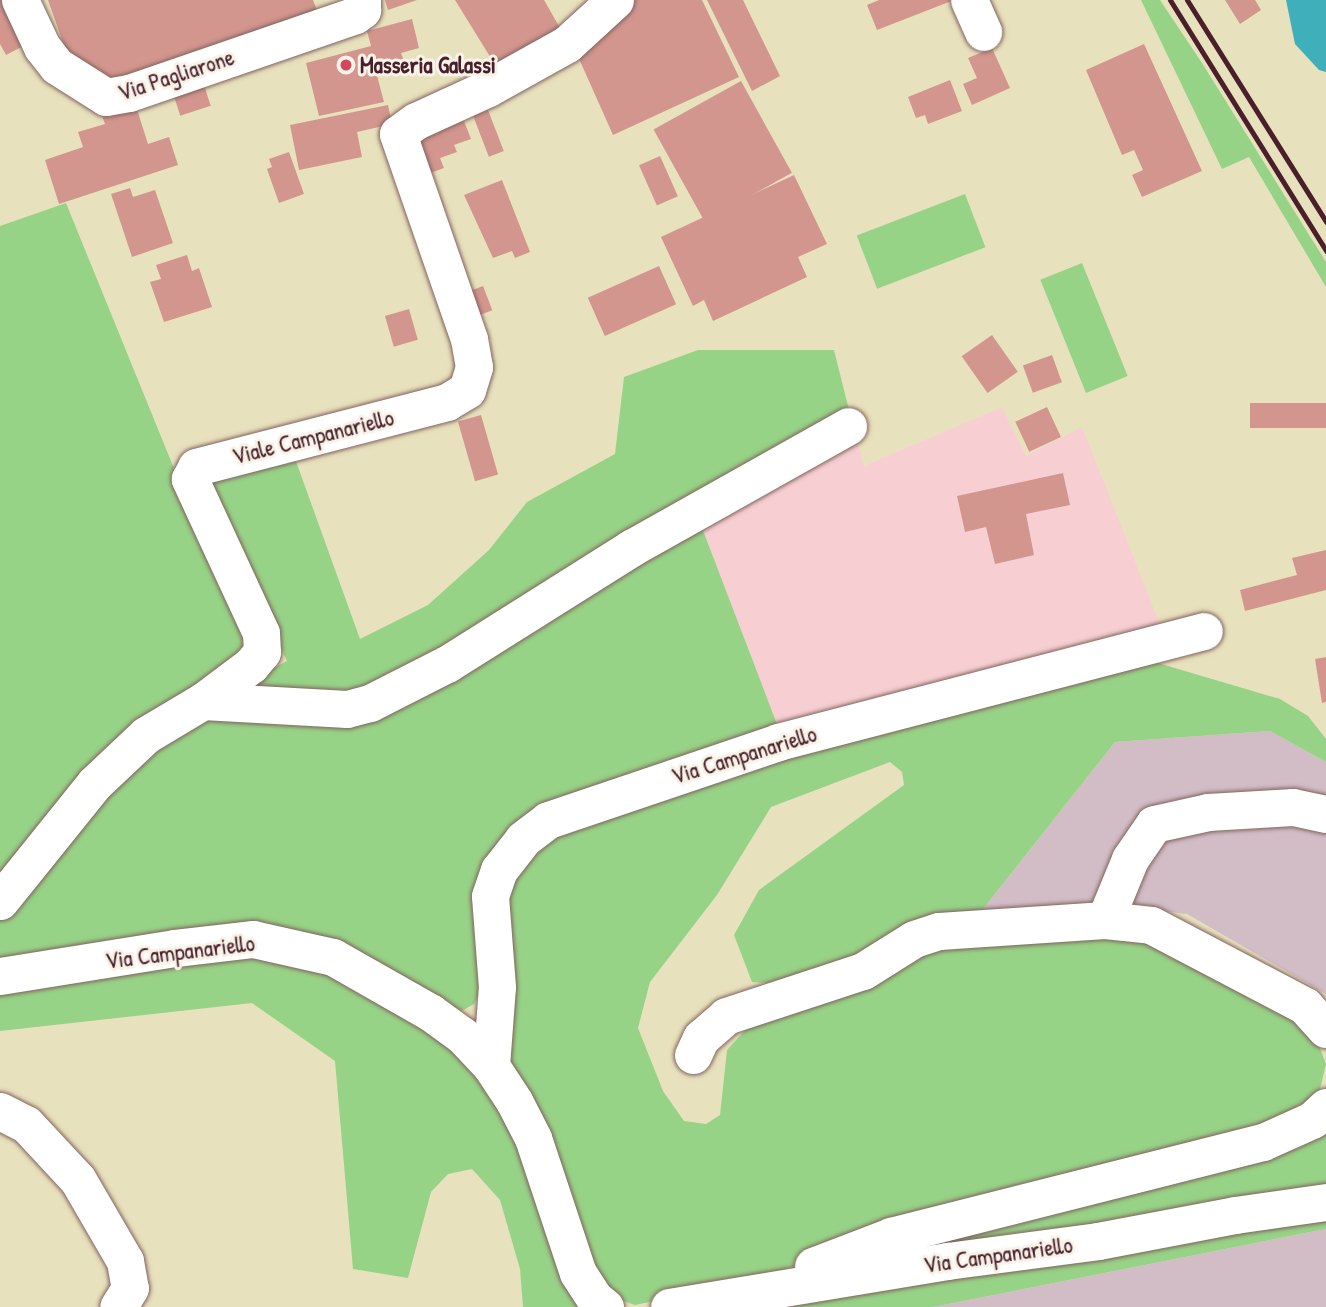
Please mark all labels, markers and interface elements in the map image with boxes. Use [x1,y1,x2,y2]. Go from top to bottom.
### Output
street label: Via Pagliarone [114,43,238,107]
place label: Masseria Galassi [360,51,496,79]
marker: Masseria Galassi [338,57,354,73]
street label: Viale Campanariello [229,404,397,470]
street label: Via Campanariello [668,720,820,790]
street label: Via Campanariello [104,929,256,975]
street label: Via Campanariello [922,1231,1074,1279]

